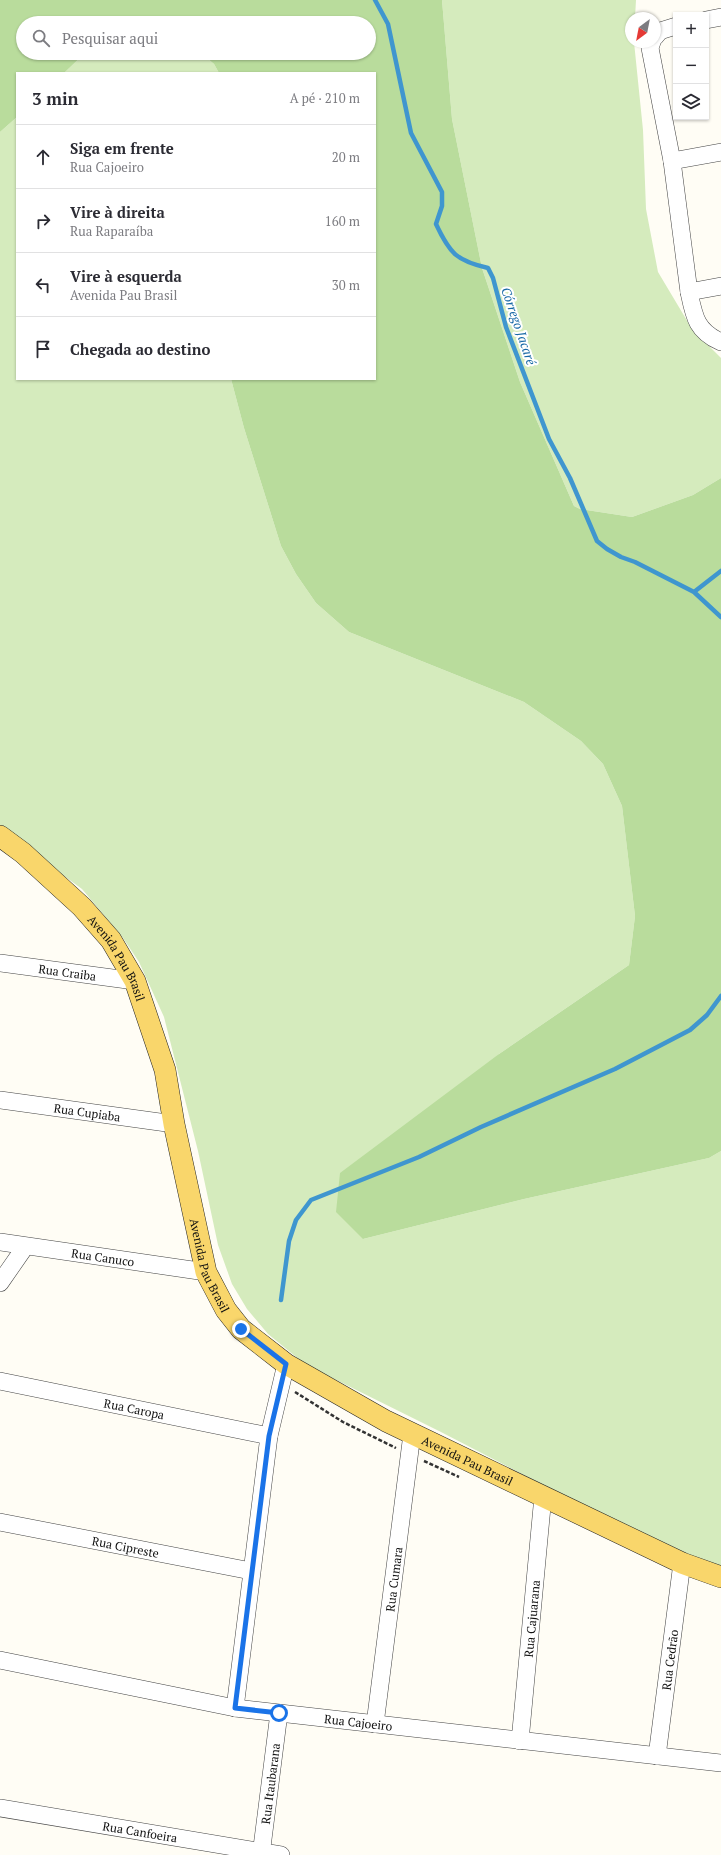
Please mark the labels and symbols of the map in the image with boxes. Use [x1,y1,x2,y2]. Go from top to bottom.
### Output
north arrow [625,12,661,48]
water label: Córrego Jacaré [497,285,541,368]
street label: Avenida Pau Brasil [85,912,149,1003]
street label: Rua Craiba [38,961,97,983]
street label: Rua Cupiaba [53,1100,122,1124]
street label: Avenida Pau Brasil [187,1217,234,1315]
street label: Rua Canuco [70,1245,136,1269]
route end [232,1320,250,1338]
street label: Rua Caropa [103,1395,166,1422]
street label: Avenida Pau Brasil [420,1432,516,1489]
street label: Rua Cipreste [91,1533,160,1560]
street label: Rua Cumara [382,1546,405,1612]
street label: Rua Cajuarana [520,1579,543,1658]
street label: Rua Cedrão [658,1628,681,1691]
route start [270,1704,288,1722]
street label: Rua Cajoeiro [324,1711,394,1733]
street label: Rua Itaubarana [257,1742,283,1825]
street label: Rua Canfoeira [102,1818,178,1845]

